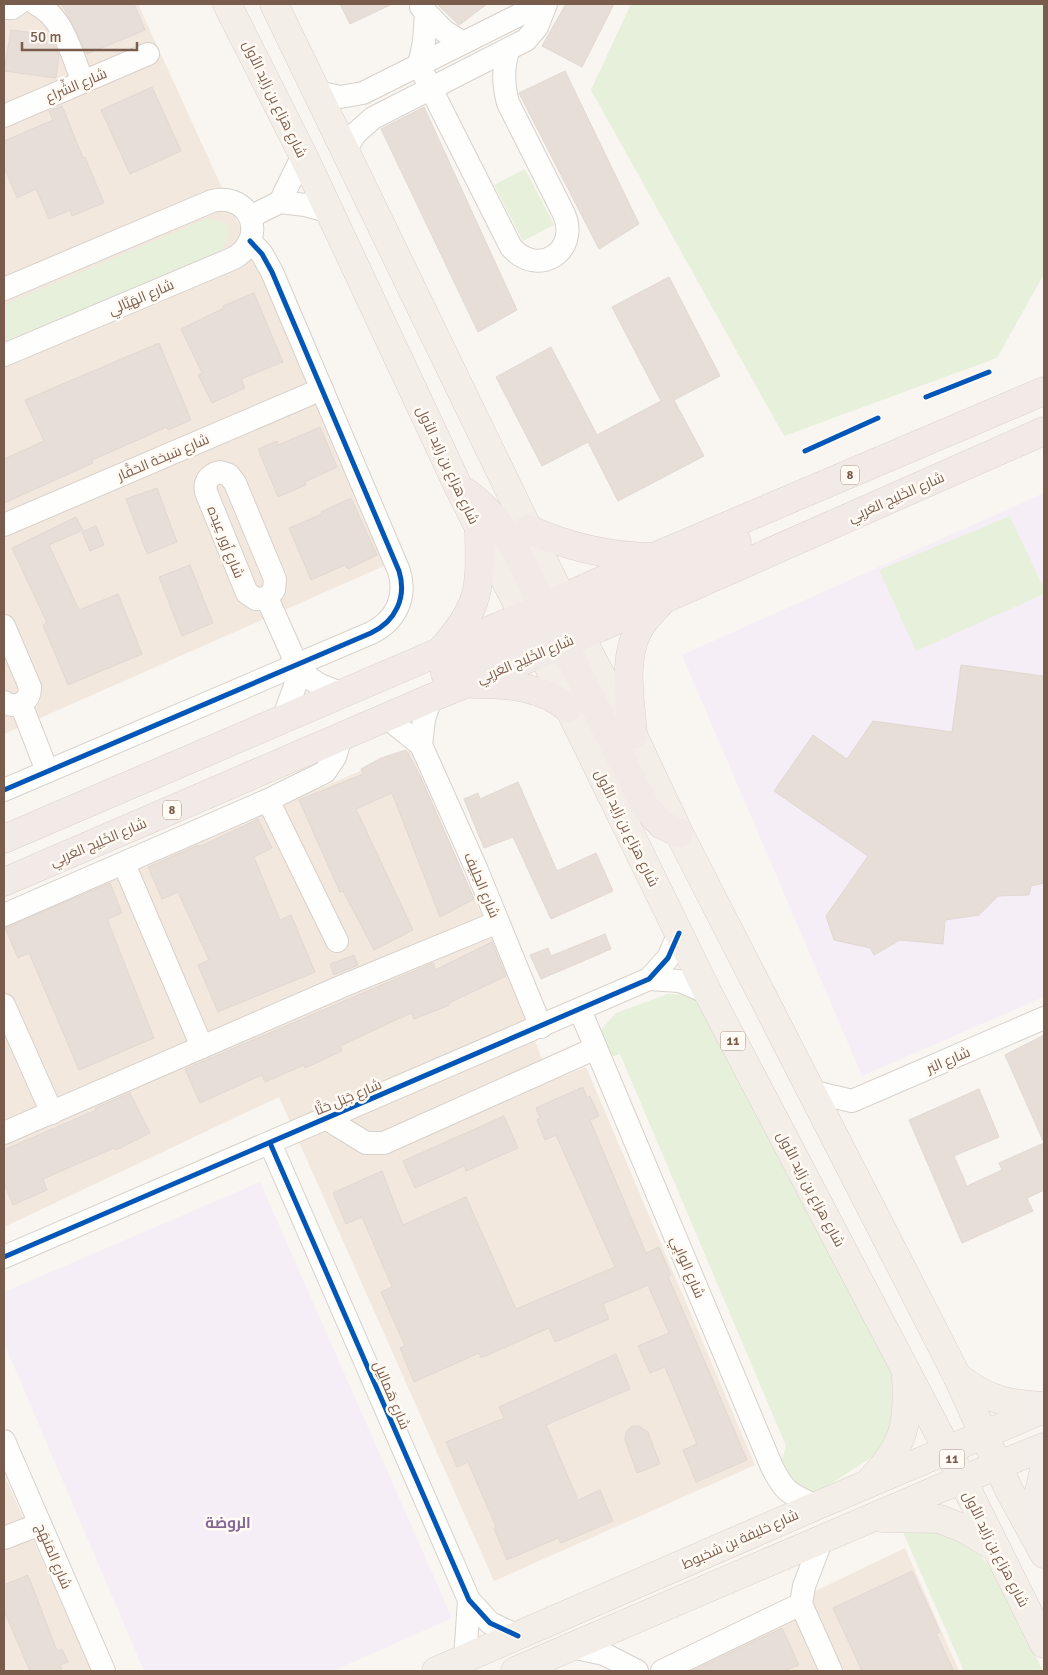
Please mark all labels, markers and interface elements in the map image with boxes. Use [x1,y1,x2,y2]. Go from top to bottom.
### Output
scale bar [22,20,138,52]
text: 50 m [30,28,61,46]
street label: شارع هزاع بن زايد الأول [239,38,310,161]
street label: شارع الشِّراع [42,62,110,106]
street label: شارع الهَيَّالي [106,276,178,322]
street label: شارع هزاع بن زايد الأول [413,404,482,527]
street label: شارع سَبخة الحَفَّار [113,429,212,485]
road number: 8 [841,466,859,484]
street label: شارع الخَلِيج العَربِي [846,469,948,529]
street label: شارع زُور عِيده [203,504,248,581]
street label: شارع الخَلِيج العَربِي [474,631,577,690]
street label: شارع هزاع بن زايد الأول [591,767,662,890]
road number: 8 [163,800,181,820]
street label: شارع الخَلِيج العَربِي [47,814,150,873]
street label: شارع الحِلِيف [460,850,503,920]
road number: 11 [720,1032,746,1050]
street label: شارع البَر [923,1044,973,1078]
street label: شارع جَبَل حَتَّا [312,1074,384,1119]
street label: شارع هزاع بن زايد الأول [773,1129,848,1250]
street label: شارع الوابِي [664,1234,708,1302]
street label: شارع هَمالِيل [370,1358,414,1432]
road number: 11 [940,1450,964,1468]
street label: شارع هزاع بن زايد الأول [959,1488,1032,1610]
street label: شارع خليفة بن شخبوط [679,1506,801,1573]
district label: الروضة [205,1514,251,1532]
street label: شارع المَنهَج [32,1521,75,1591]

